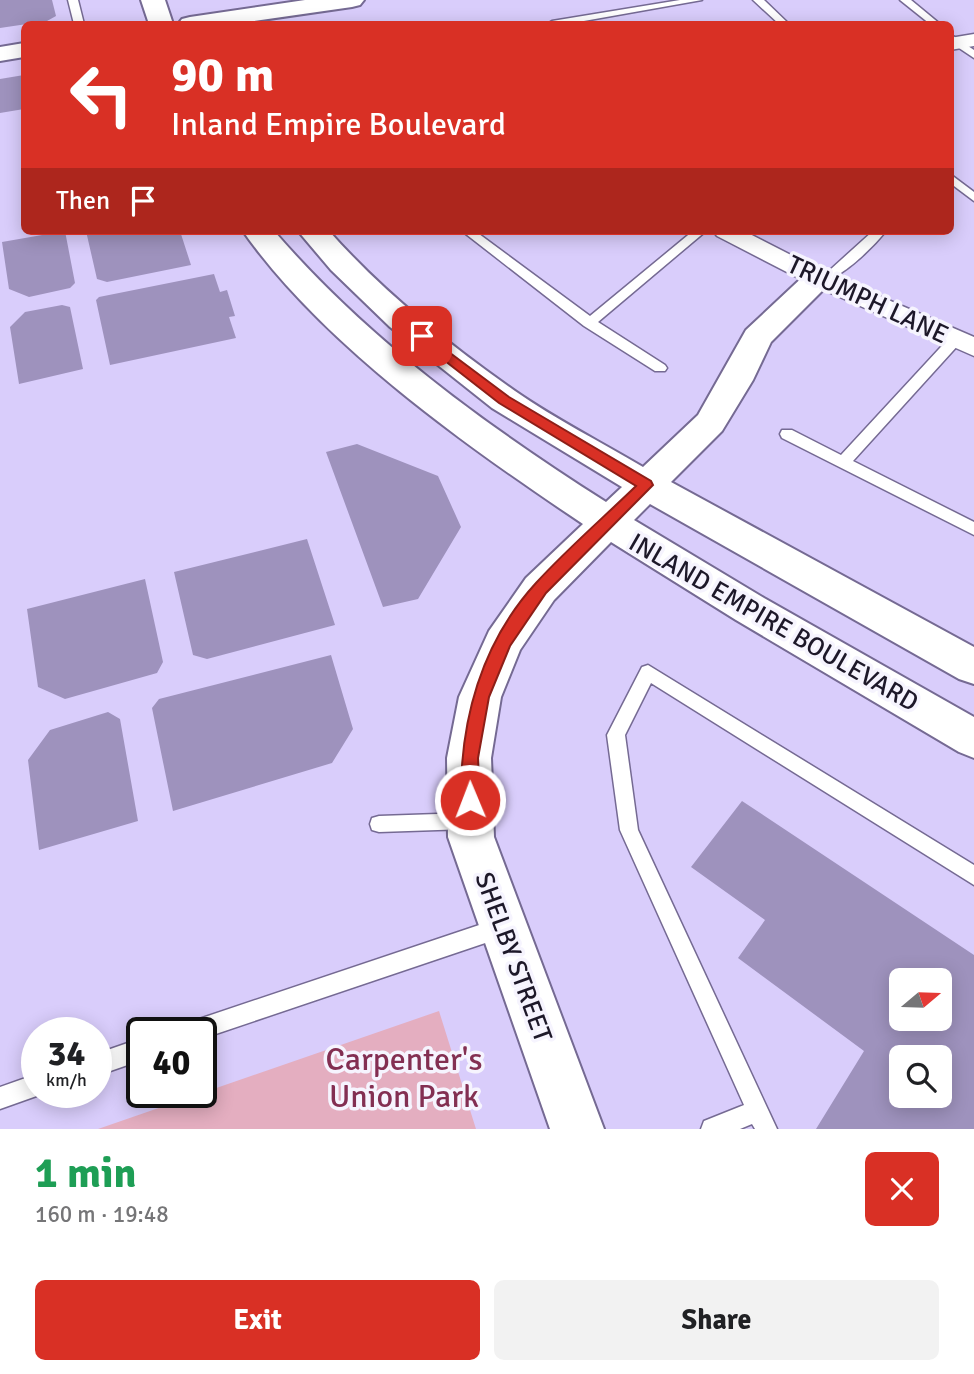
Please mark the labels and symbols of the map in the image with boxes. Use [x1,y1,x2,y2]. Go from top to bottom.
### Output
street label: TRIUMPH LANE [782,249,953,351]
pin [392,306,452,366]
street label: INLAND EMPIRE BOULEVARD [623,527,924,719]
position arrow [433,763,507,837]
street label: SHELBY STREET [468,868,559,1047]
north arrow [889,968,952,1031]
speed limit sign: 40 [126,1017,217,1108]
park label: Carpenter's Union Park [326,1040,482,1116]

